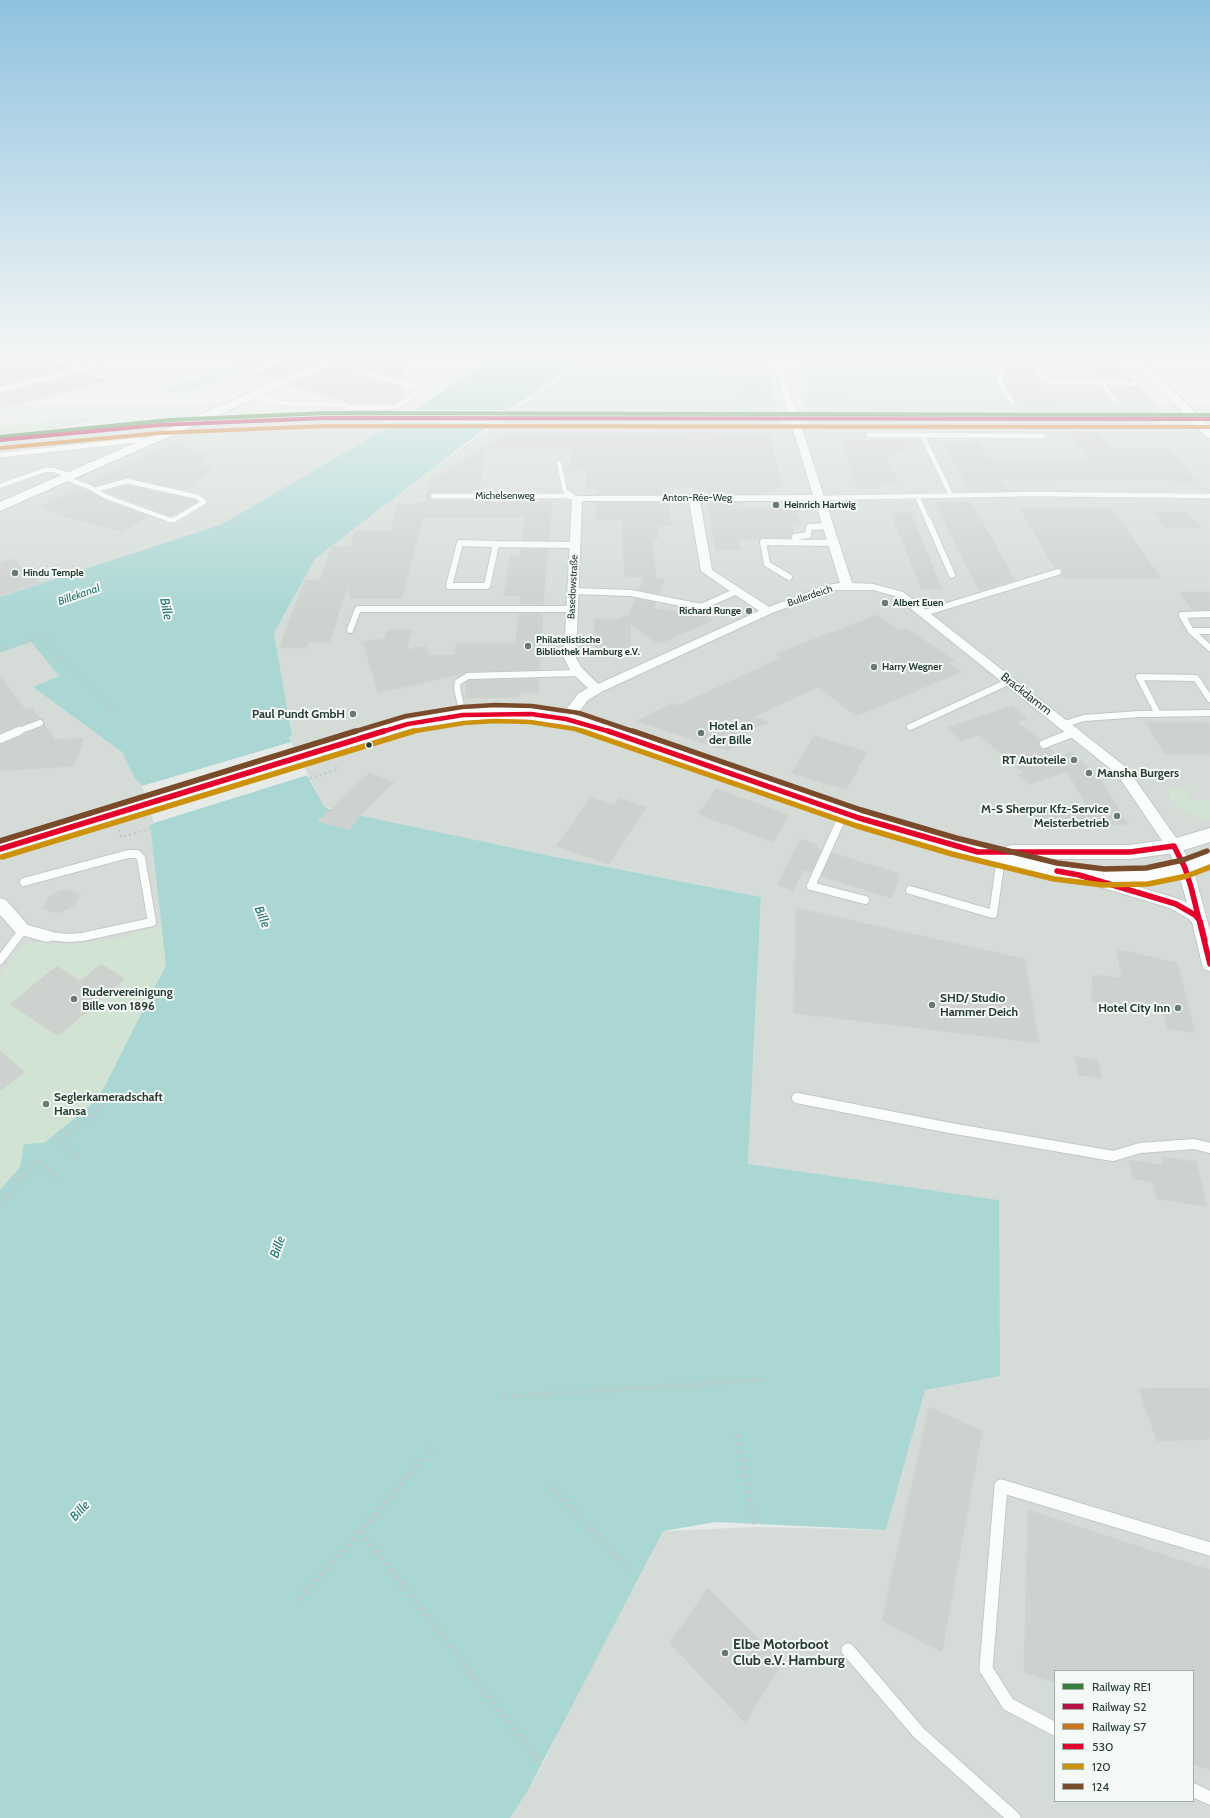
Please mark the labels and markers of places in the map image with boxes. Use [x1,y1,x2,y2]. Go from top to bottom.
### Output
place label: Heinrich Hartwig [784,499,856,511]
marker: Heinrich Hartwig [771,500,781,510]
place label: Hindu Temple [23,567,84,579]
marker: Hindu Temple [10,568,20,578]
place label: Albert Euen [893,597,943,609]
marker: Albert Euen [880,598,890,608]
place label: Richard Runge [679,605,741,617]
marker: Richard Runge [744,606,754,616]
place label: Philatelistische Bibliothek Hamburg e.V. [536,634,640,658]
marker: Philatelistische Bibliothek Hamburg e.V. [523,641,533,651]
place label: Harry Wegner [882,661,942,673]
marker: Harry Wegner [869,662,879,672]
place label: Paul Pundt GmbH [252,707,345,721]
marker: Paul Pundt GmbH [348,709,358,719]
place label: Hotel an der Bille [709,719,753,747]
marker: Hotel an der Bille [696,728,706,738]
unlabelled marker [364,740,374,750]
place label: RT Autoteile [1002,753,1066,767]
marker: RT Autoteile [1069,755,1079,765]
place label: Mansha Burgers [1097,766,1179,780]
marker: Mansha Burgers [1084,768,1094,778]
place label: M-S Sherpur Kfz-Service Meisterbetrieb [981,802,1109,830]
marker: M-S Sherpur Kfz-Service Meisterbetrieb [1112,811,1122,821]
place label: Rudervereinigung Bille von 1896 [82,985,173,1013]
place label: SHD/ Studio Hammer Deich [940,991,1018,1019]
marker: Rudervereinigung Bille von 1896 [69,994,79,1004]
marker: SHD/ Studio Hammer Deich [927,1000,937,1010]
place label: Hotel City Inn [1098,1001,1170,1015]
marker: Hotel City Inn [1173,1003,1183,1013]
place label: Seglerkameradschaft Hansa [54,1090,163,1118]
marker: Seglerkameradschaft Hansa [41,1099,51,1109]
place label: Elbe Motorboot Club e.V. Hamburg [733,1637,845,1670]
marker: Elbe Motorboot Club e.V. Hamburg [720,1648,730,1658]

